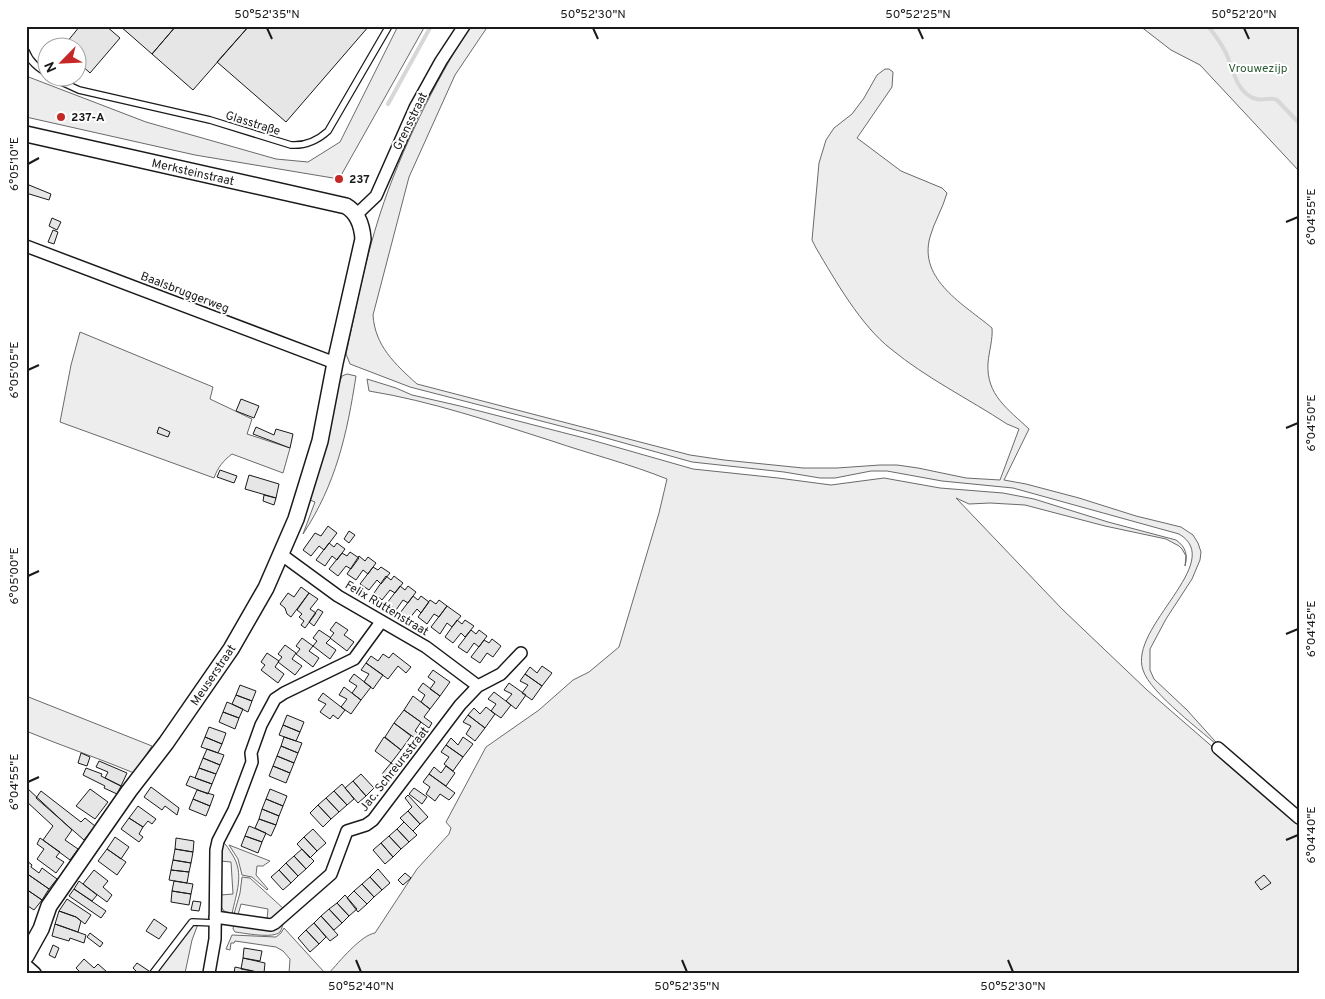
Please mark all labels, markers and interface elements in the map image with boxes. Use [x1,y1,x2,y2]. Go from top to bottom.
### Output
text: 50°52'35"N [234,7,300,23]
text: 50°52'30"N [560,7,626,23]
text: 50°52'25"N [885,7,951,23]
text: 50°52'20"N [1211,7,1277,23]
north arrow [38,38,88,88]
text: N [42,59,61,75]
park label: Vrouwezijp [1228,61,1288,77]
street label: Grensstraat [390,90,432,153]
street label: Glasstraße [223,108,282,140]
place label: 237-A [71,110,105,126]
marker: 237-A [55,111,67,123]
text: 6°05'10"E [7,137,23,191]
street label: Merksteinstraat [150,156,236,190]
place label: 237 [349,172,370,188]
marker: 237 [333,173,345,185]
text: 6°04'55"E [1304,189,1320,245]
street label: Baalsbruggerweg [138,269,231,317]
text: 6°05'05"E [7,342,23,398]
text: 6°04'50"E [1304,395,1320,451]
text: 6°05'00"E [7,547,23,605]
street label: Felix Ruttenstraat [342,577,431,640]
text: 6°04'45"E [1304,601,1320,657]
street label: Meuserstraat [187,642,240,709]
street label: Jac. Schreursstraat [357,724,433,815]
text: 6°04'55"E [7,754,23,810]
text: 6°04'40"E [1304,807,1320,863]
text: 50°52'40"N [328,979,394,995]
text: 50°52'35"N [654,979,720,995]
text: 50°52'30"N [980,979,1046,995]

